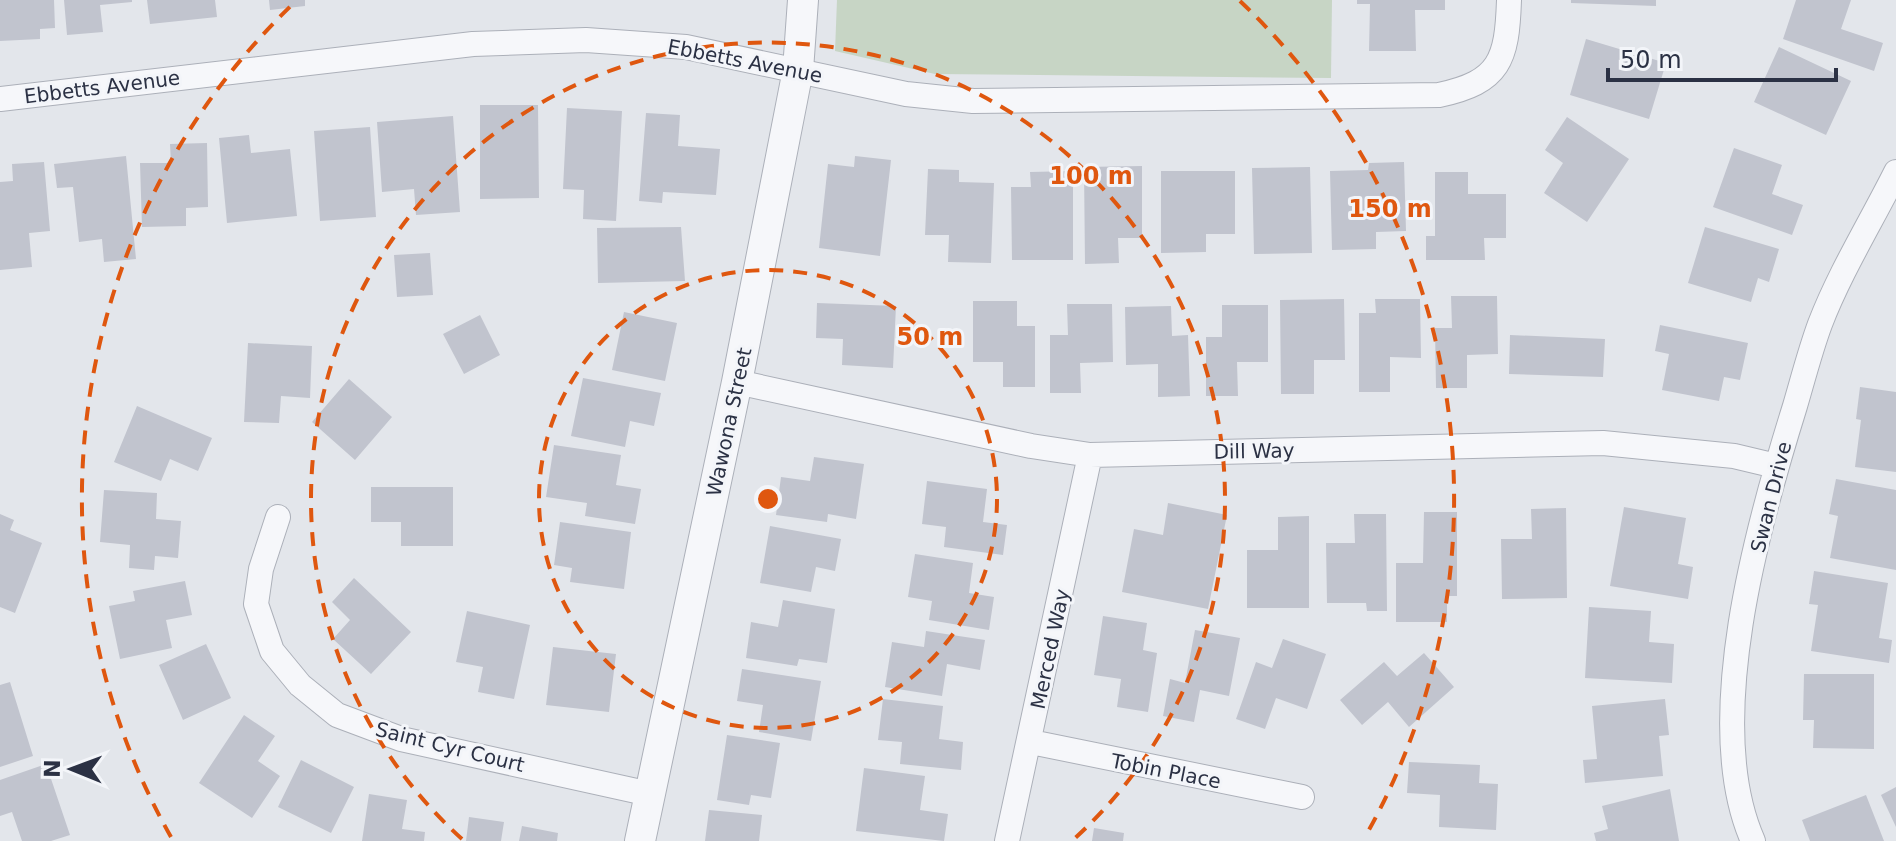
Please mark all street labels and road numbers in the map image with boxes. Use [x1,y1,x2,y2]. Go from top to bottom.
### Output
street label: Ebbetts Avenue [666,34,824,88]
street label: Ebbetts Avenue [23,66,181,108]
street label: Wawona Street [702,345,757,499]
street label: Dill Way [1213,438,1295,464]
street label: Swan Drive [1746,439,1796,555]
street label: Merced Way [1026,587,1074,711]
street label: Saint Cyr Court [373,717,527,777]
street label: Tobin Place [1108,748,1223,793]

